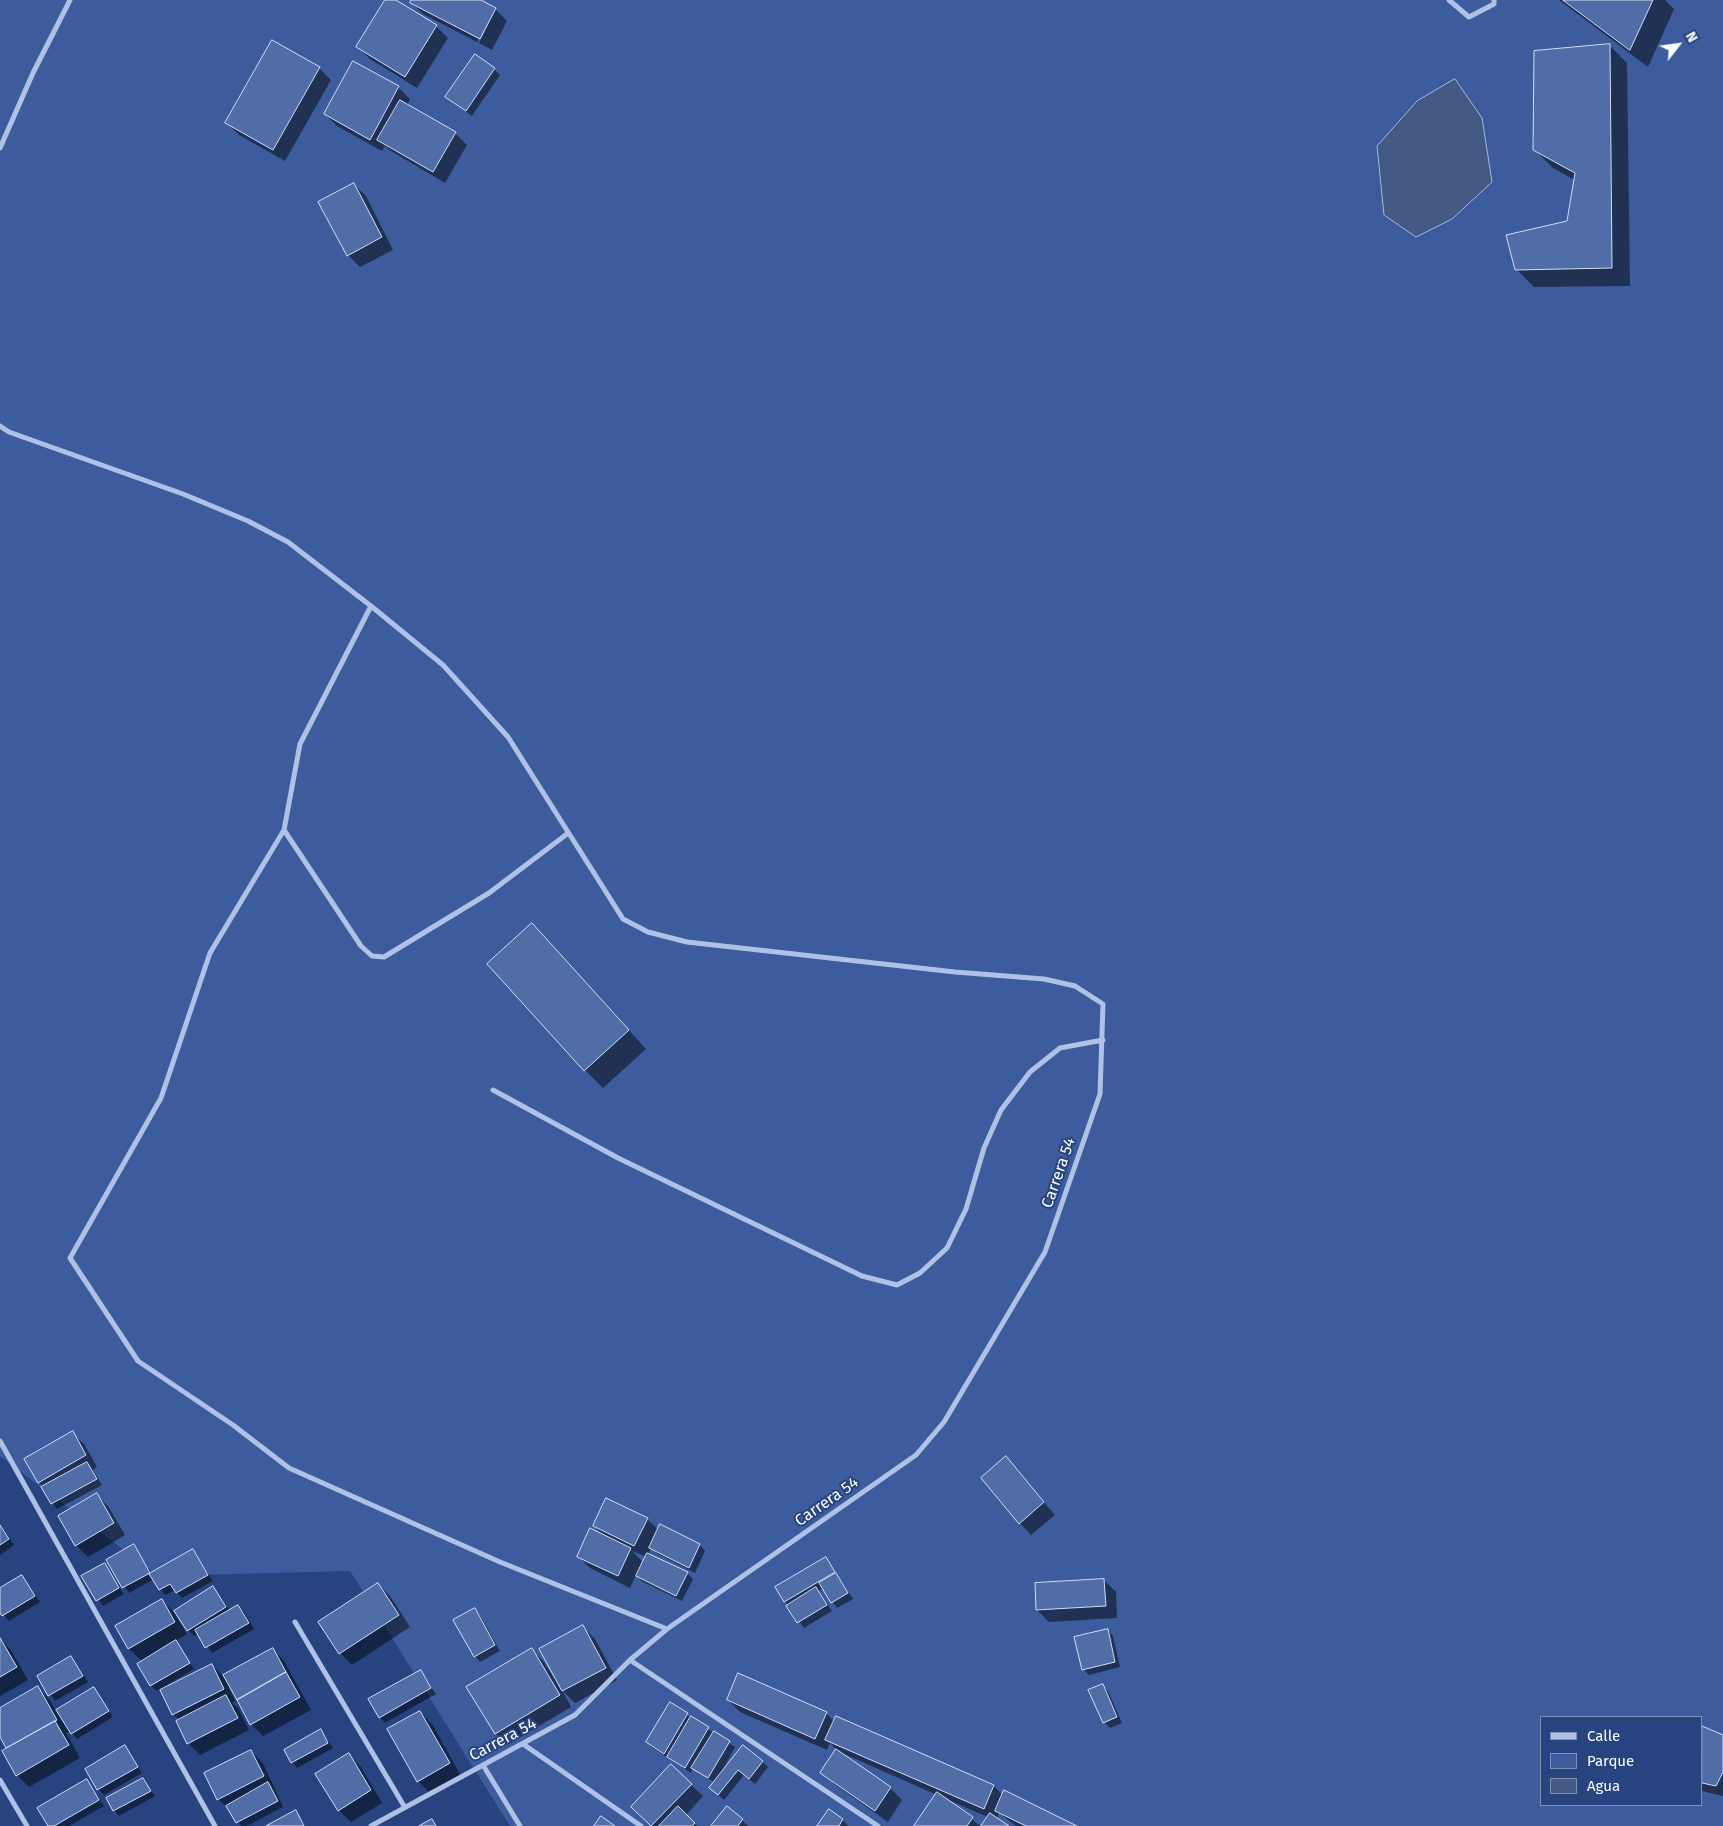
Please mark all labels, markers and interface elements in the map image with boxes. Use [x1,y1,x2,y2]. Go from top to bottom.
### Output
north arrow [1653,20,1703,70]
text: N [1682,29,1701,46]
street label: Carrera 54 [1038,1135,1080,1211]
street label: Carrera 54 [792,1473,862,1531]
street label: Carrera 54 [466,1714,540,1766]
legend [1540,1716,1703,1806]
text: Calle [1587,1727,1620,1745]
text: Parque [1587,1752,1634,1770]
text: Agua [1587,1777,1620,1795]

